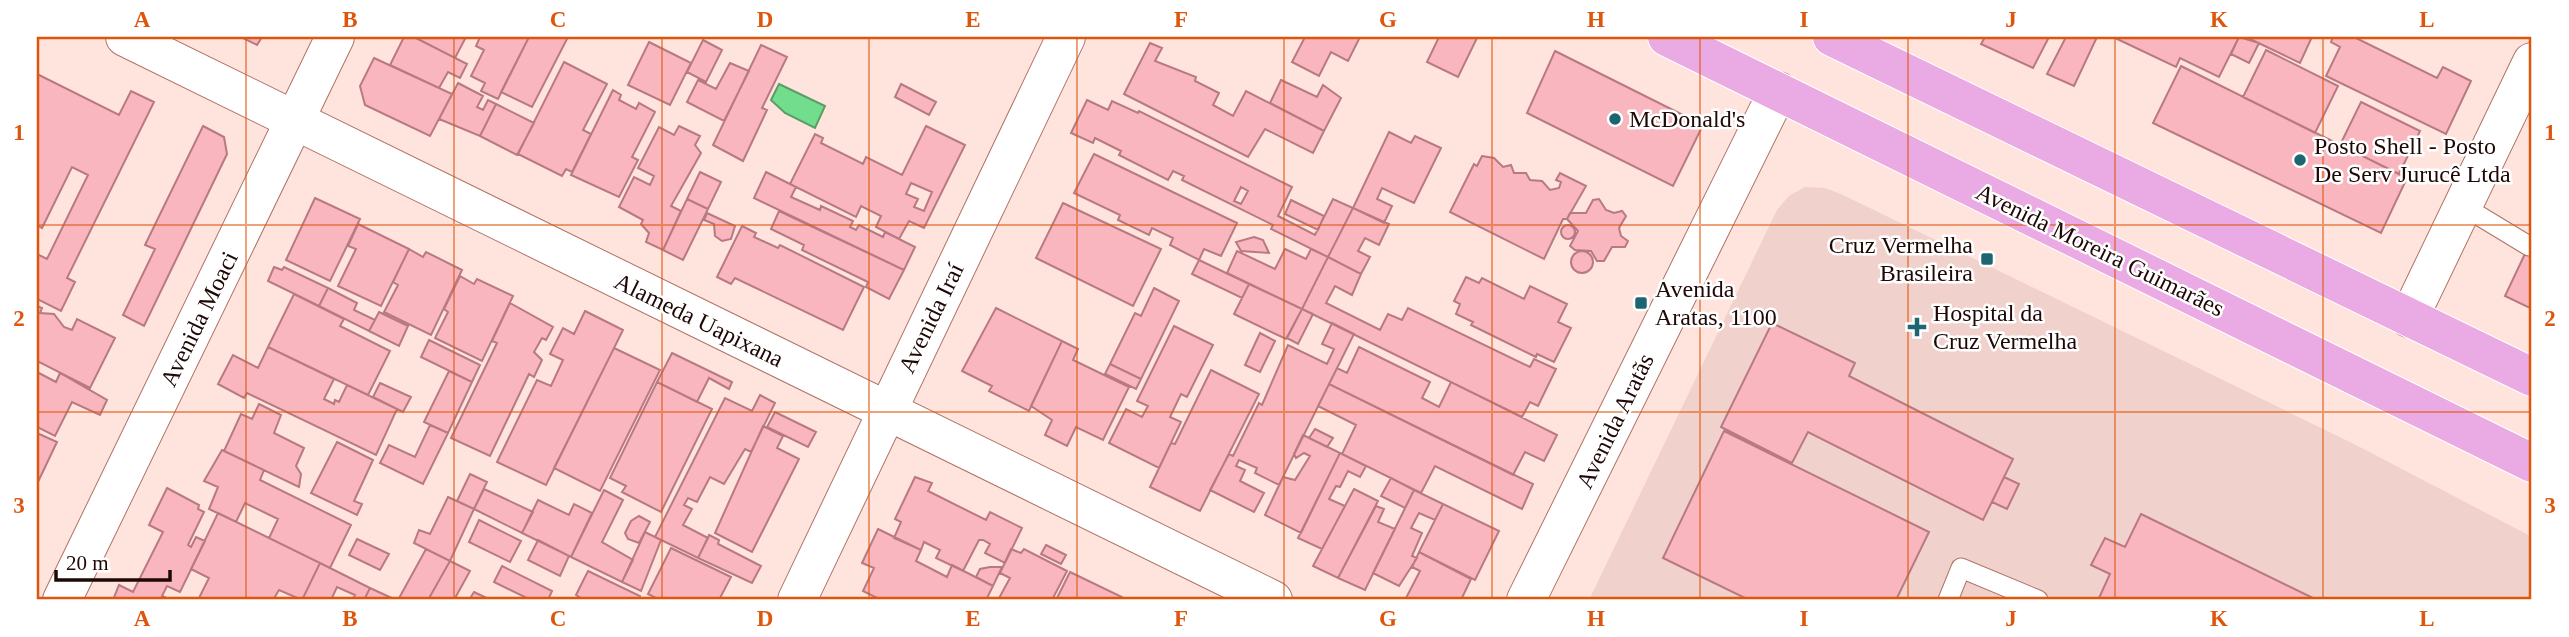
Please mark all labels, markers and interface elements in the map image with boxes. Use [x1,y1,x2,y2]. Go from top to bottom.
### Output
text: A [134,7,151,32]
text: B [342,7,358,32]
text: C [550,7,566,32]
text: D [757,7,773,32]
text: E [965,7,981,32]
text: F [1174,7,1188,32]
text: G [1379,7,1397,32]
text: H [1587,7,1605,32]
text: I [1800,7,1809,32]
text: J [2005,7,2017,32]
text: K [2210,7,2228,32]
text: L [2419,7,2435,32]
place label: McDonald's [1629,106,1745,132]
marker: McDonald's [1607,111,1623,127]
text: 1 [13,120,25,145]
text: 1 [2544,120,2556,145]
place label: Posto Shell - Posto De Serv Jurucê Ltda [2314,133,2511,187]
marker: Posto Shell - Posto De Serv Jurucê Ltda [2292,152,2308,168]
street label: Avenida Moreira Guimarães [1972,179,2228,321]
place label: Cruz Vermelha Brasileira [1829,232,1973,286]
street label: Avenida Moaci [155,247,243,391]
marker: Cruz Vermelha Brasileira [1979,251,1995,267]
street label: Avenida Iraí [893,259,969,377]
street label: Alameda Uapixana [610,268,788,372]
place label: Avenida Aratas, 1100 [1655,276,1777,330]
marker: Avenida Aratas, 1100 [1633,295,1649,311]
place label: Hospital da Cruz Vermelha [1933,300,2078,354]
text: 2 [13,306,25,331]
text: 2 [2544,306,2556,331]
marker: Hospital da Cruz Vermelha [1907,317,1927,337]
street label: Avenida Aratãs [1571,349,1659,493]
text: 3 [13,493,25,518]
text: 3 [2544,493,2556,518]
scale bar [56,539,170,583]
text: 20 m [66,551,109,575]
text: A [134,606,151,631]
text: B [342,606,358,631]
text: C [550,606,566,631]
text: D [757,606,773,631]
text: E [965,606,981,631]
text: F [1174,606,1188,631]
text: G [1379,606,1397,631]
text: H [1587,606,1605,631]
text: I [1800,606,1809,631]
text: J [2005,606,2017,631]
text: K [2210,606,2228,631]
text: L [2419,606,2435,631]

